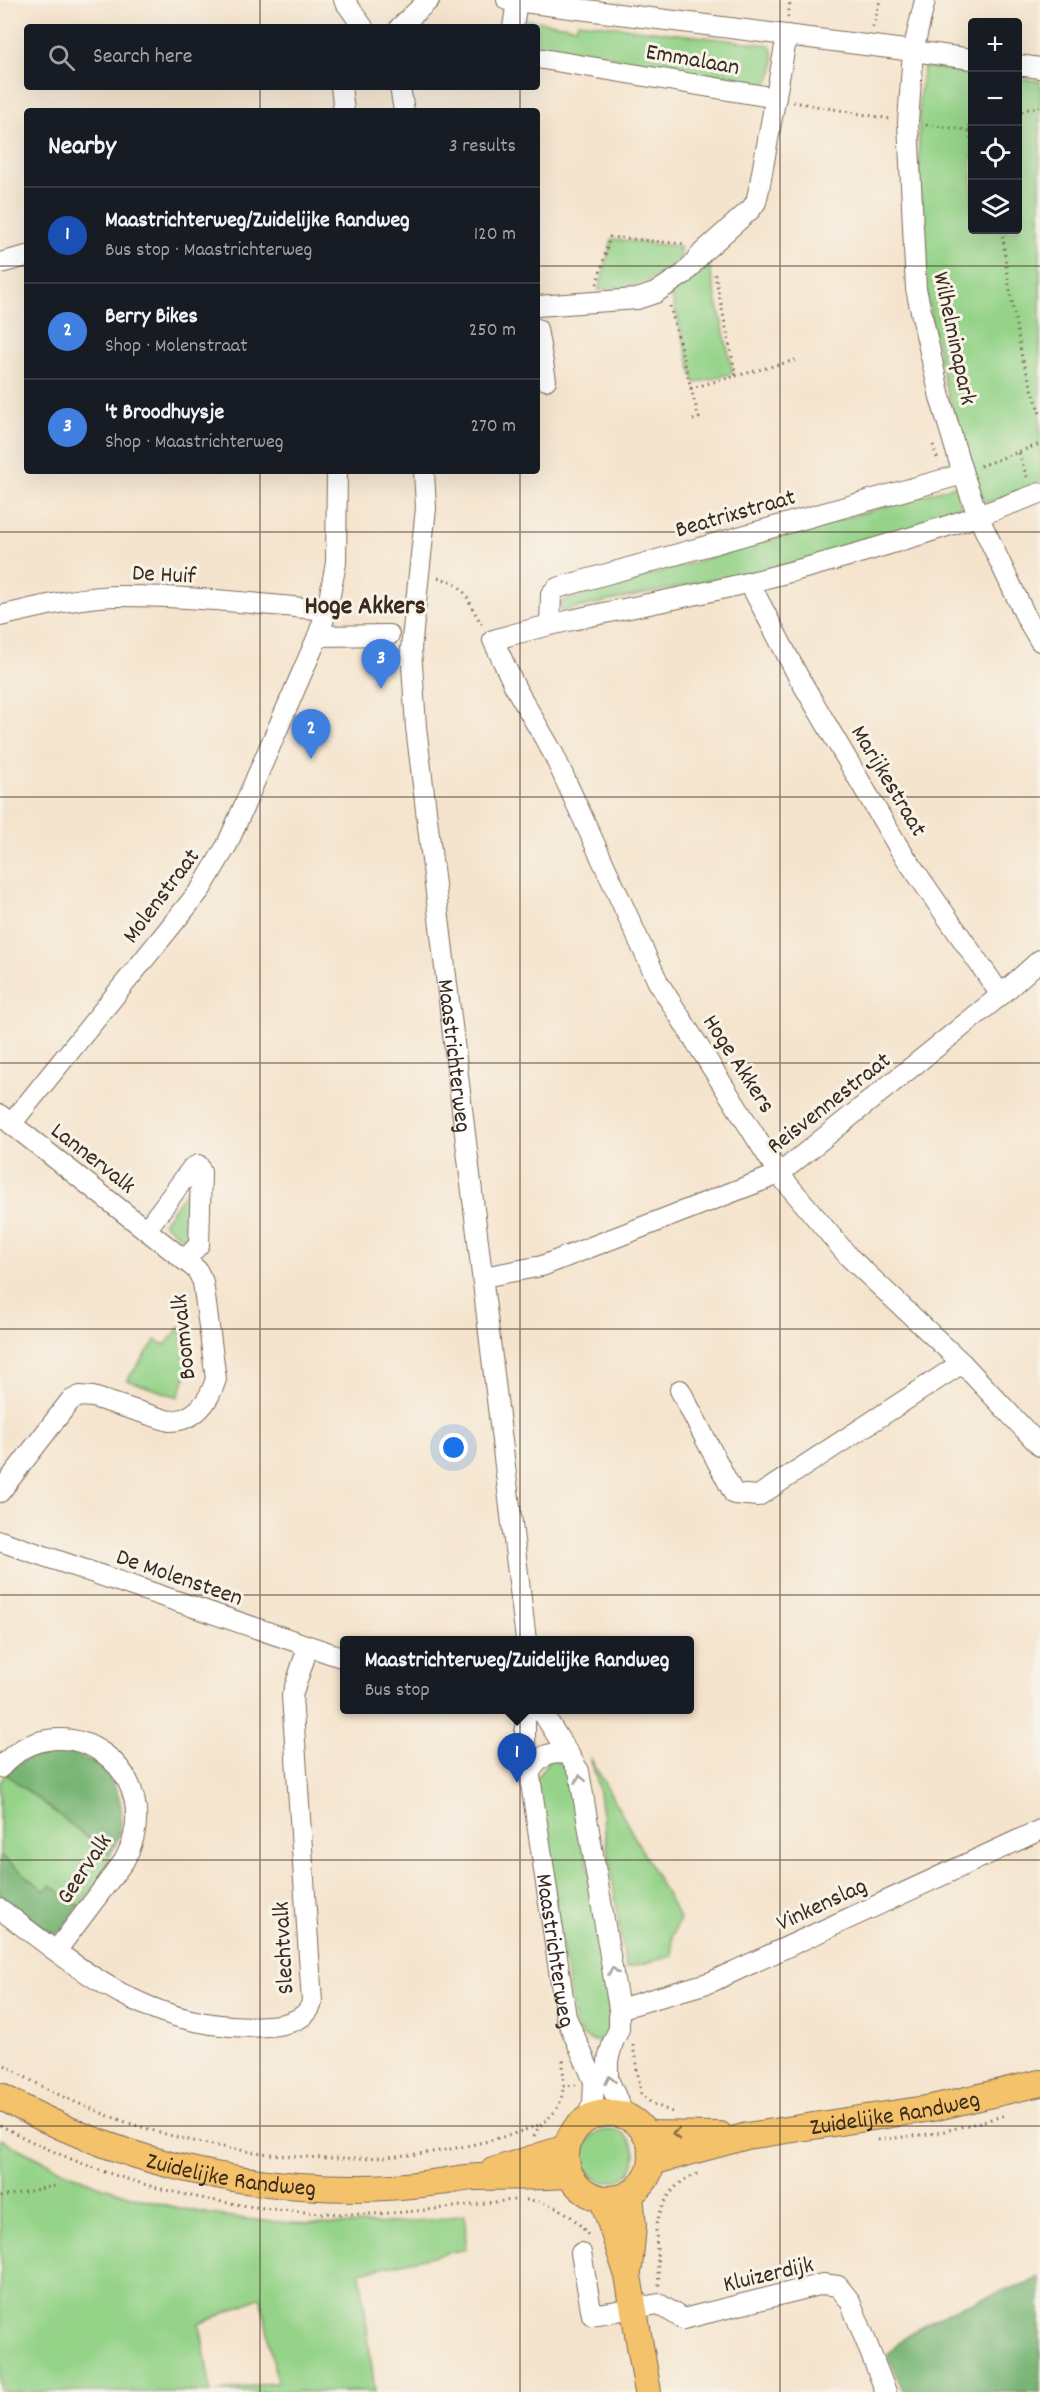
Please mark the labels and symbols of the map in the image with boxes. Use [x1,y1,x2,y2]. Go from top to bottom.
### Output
street label: Emmalaan [643,36,742,86]
street label: Wilhelminapark [922,269,984,408]
street label: Beatrixstraat [672,481,800,548]
street label: De Huif [131,557,197,595]
district label: Hoge Akkers [304,589,426,626]
pin: 3 [362,640,400,689]
pin: 2 [292,710,330,759]
street label: Marijkestraat [841,719,934,844]
street label: Molenstraat [115,842,210,951]
street label: Maastrichterweg [426,977,479,1135]
street label: Hoge Akkers [693,1008,782,1121]
street label: Reisvennestraat [761,1045,899,1164]
street label: Lannervalk [42,1115,142,1203]
street label: Boomvalk [164,1292,206,1381]
your location [439,1433,468,1462]
street label: De Molensteen [111,1541,247,1616]
pin: 1 [498,1734,536,1783]
one-way arrow [574,1775,587,1785]
street label: Geervalk [49,1827,122,1912]
street label: Vinkenslag [772,1870,873,1941]
street label: Maastrichterweg [525,1871,583,2034]
street label: Slechtvalk [266,1900,304,1995]
one-way arrow [607,1967,620,1977]
one-way arrow [604,2075,617,2085]
street label: Zuidelijke Randweg [808,2084,983,2146]
one-way arrow [671,2128,680,2140]
street label: Zuidelijke Randweg [142,2145,317,2207]
street label: Kluizerdijk [720,2249,817,2303]

